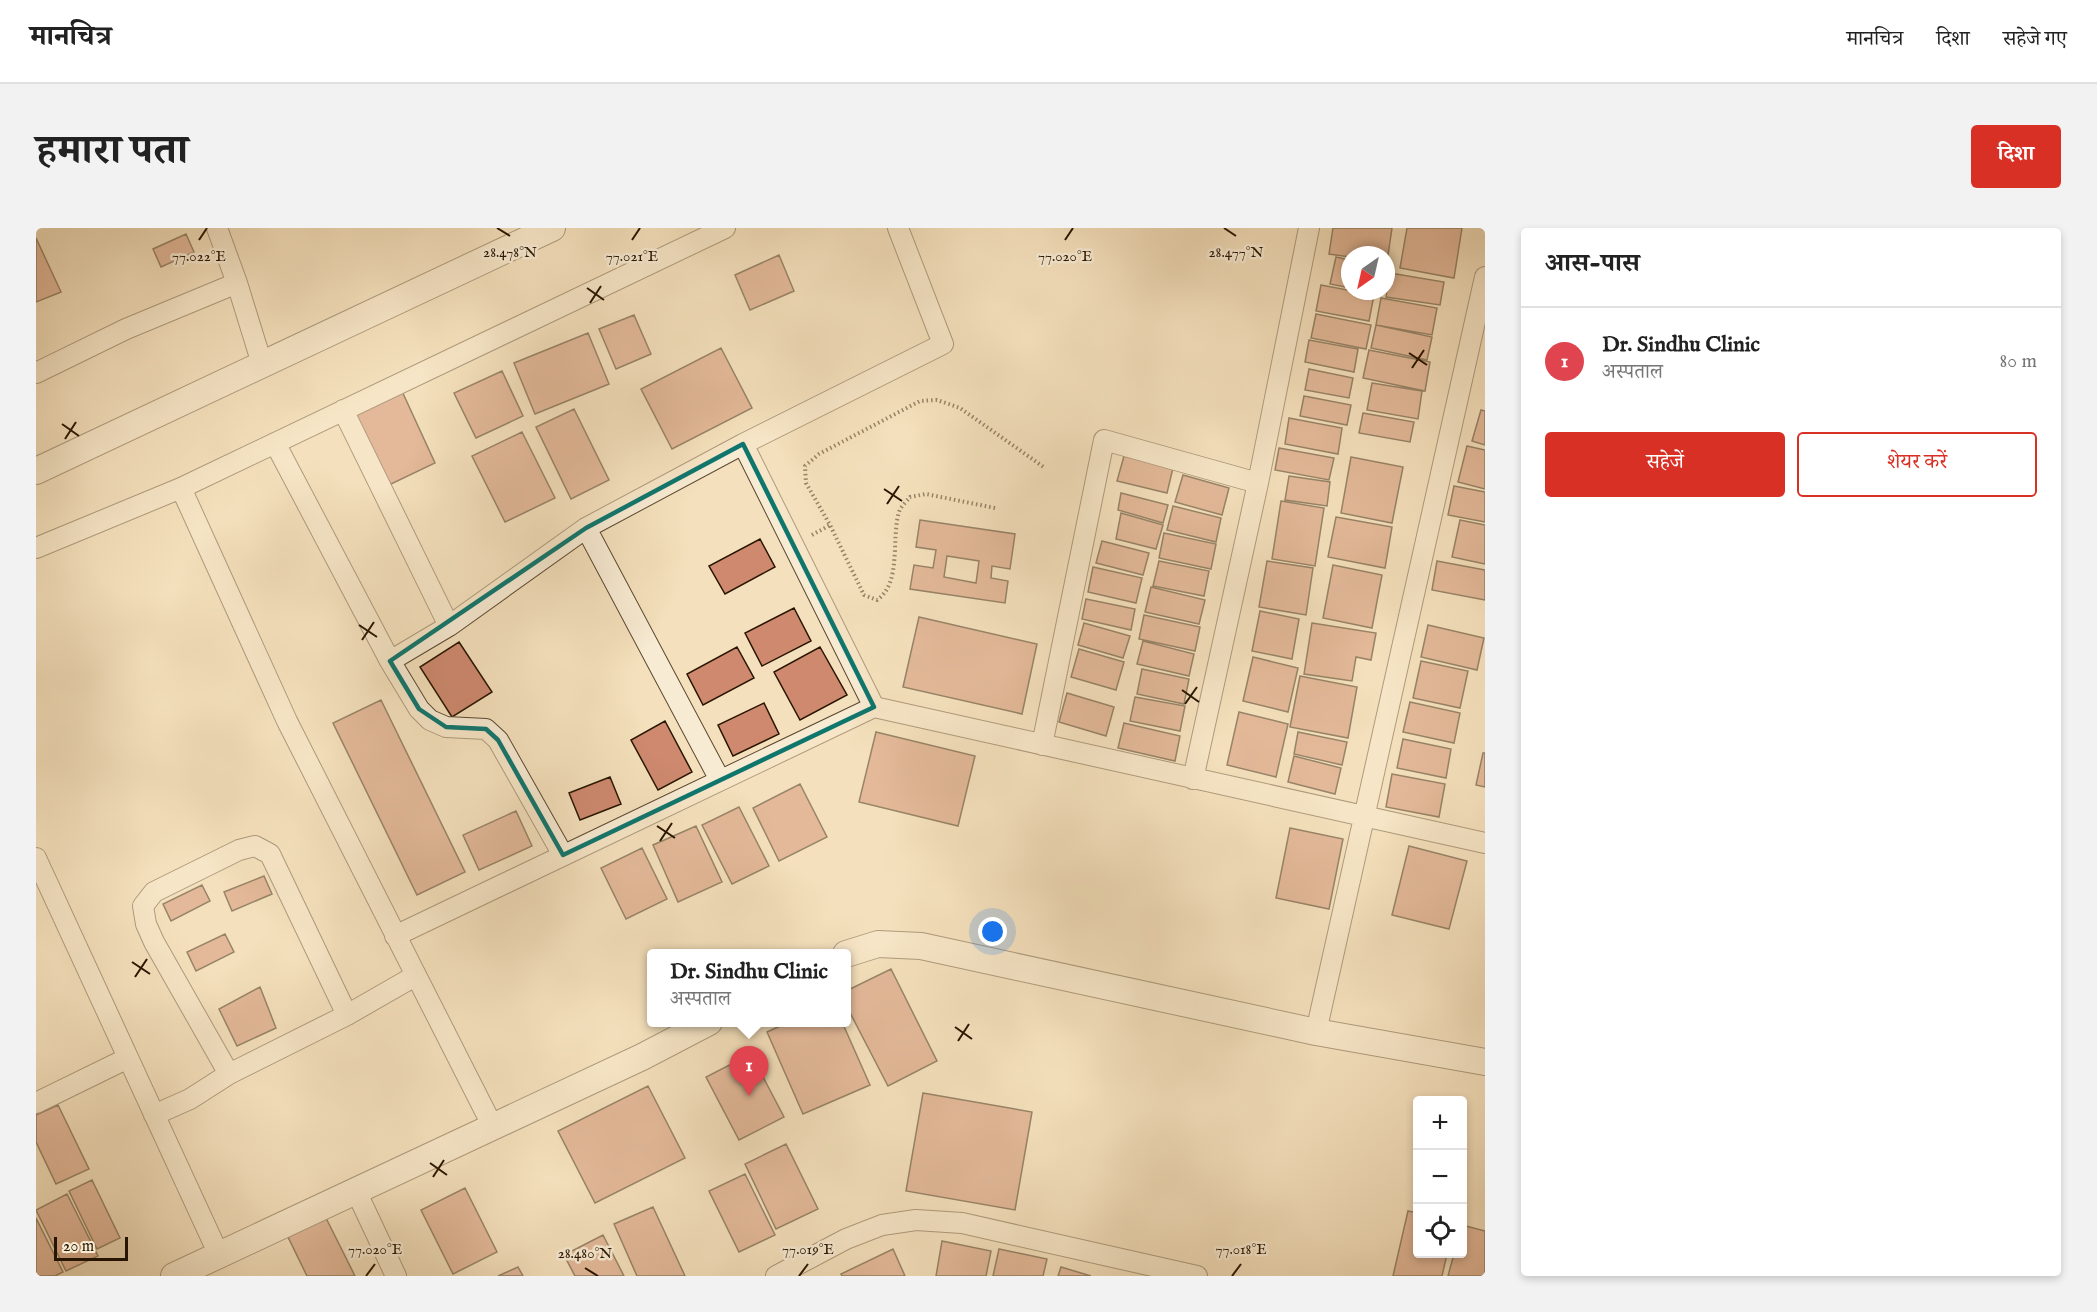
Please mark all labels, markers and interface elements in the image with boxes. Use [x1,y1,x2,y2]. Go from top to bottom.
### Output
text: मानचित्र [30,20,112,55]
text: मानचित्र [1846,26,1903,53]
text: दिशा [1936,26,1970,53]
text: सहेजे गए [2003,26,2067,53]
text: हमारा पता [36,125,188,178]
button: दिशा [1971,125,2061,188]
text: 28.478°N [483,243,537,262]
text: 28.477°N [1209,243,1263,262]
north arrow [1341,246,1395,300]
text: 77.022°E [172,247,226,266]
text: 77.021°E [606,247,658,266]
text: 77.020°E [1038,247,1092,266]
text: आस-पास [1545,247,1640,280]
text: Dr. Sindhu Clinic [1602,331,1760,359]
text: 1 [1561,349,1568,374]
text: 80 m [2000,349,2037,374]
text: अस्पताल [1602,360,1663,385]
button: सहेजें [1545,432,1785,497]
button: शेयर करें [1797,432,2037,497]
your location [978,917,1007,946]
popup [647,949,851,1027]
text: Dr. Sindhu Clinic [670,958,828,986]
text: अस्पताल [670,987,731,1012]
pin: 1 [730,1046,768,1096]
map controls [1413,1096,1467,1258]
button: + [1413,1096,1467,1150]
button: − [1413,1150,1467,1204]
button: locate [1413,1204,1467,1258]
scale bar [54,1234,128,1262]
text: 20 m [63,1237,94,1257]
text: 77.020°E [348,1240,402,1259]
text: 77.019°E [782,1240,834,1259]
text: 77.018°E [1215,1240,1267,1259]
text: 28.480°N [558,1244,612,1263]

